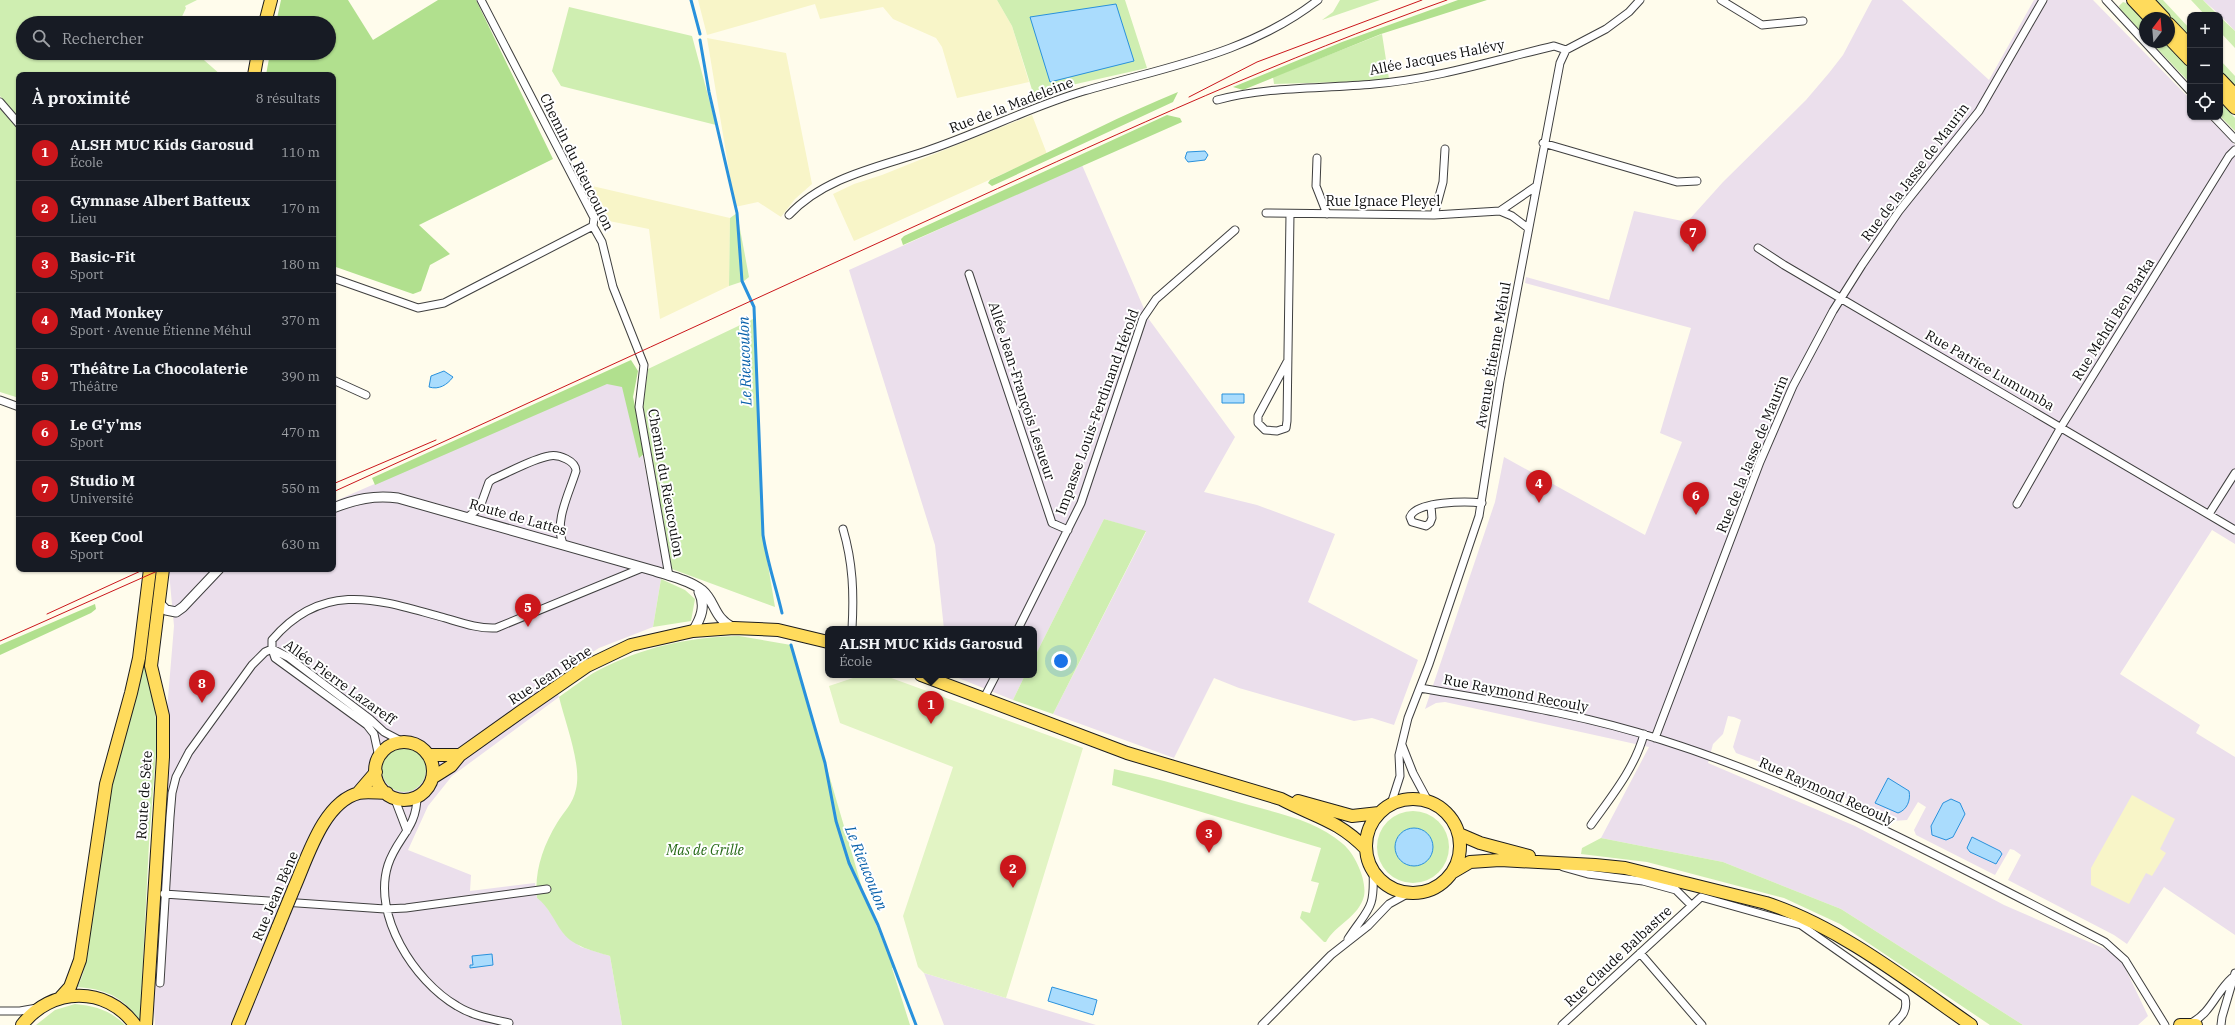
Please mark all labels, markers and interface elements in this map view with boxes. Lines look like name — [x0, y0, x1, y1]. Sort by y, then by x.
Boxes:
north arrow — [2139, 12, 2175, 48]
map controls — [2187, 12, 2223, 120]
button: + — [2187, 12, 2223, 48]
search box — [16, 16, 336, 60]
icon: search — [30, 27, 52, 49]
text: Rechercher — [62, 29, 143, 48]
street label: Allée Jacques Halévy — [1368, 35, 1507, 79]
button: − — [2187, 48, 2223, 84]
street label: Rue de la Madeleine — [946, 73, 1076, 137]
button: locate — [2187, 84, 2223, 120]
text: À proximité — [32, 87, 130, 109]
text: 8 résultats — [256, 90, 320, 107]
street label: Chemin du Rieucoulon — [536, 90, 618, 234]
street label: Rue de la Jasse de Maurin — [1857, 99, 1973, 245]
text: ALSH MUC Kids Garosud — [70, 135, 254, 154]
text: 1 — [41, 144, 49, 161]
text: 110 m — [281, 144, 320, 161]
text: École — [70, 154, 103, 171]
text: Gymnase Albert Batteux — [70, 191, 250, 210]
street label: Rue Ignace Pleyel — [1325, 192, 1441, 210]
text: 2 — [41, 200, 49, 217]
text: 170 m — [281, 200, 320, 217]
text: Lieu — [70, 210, 97, 227]
pin: 7 — [1680, 219, 1706, 252]
text: Basic-Fit — [70, 247, 135, 266]
street label: Rue Mehdi Ben Barka — [2068, 254, 2158, 384]
text: 3 — [41, 256, 49, 273]
text: 180 m — [281, 256, 320, 273]
text: Sport — [70, 266, 104, 283]
street label: Avenue Étienne Méhul — [1470, 280, 1515, 430]
street label: Allée Jean-François Lesueur — [985, 300, 1060, 483]
text: Mad Monkey — [70, 303, 163, 322]
street label: Impasse Louis-Ferdinand Hérold — [1051, 306, 1143, 517]
text: 4 — [41, 312, 49, 329]
text: 370 m — [281, 312, 320, 329]
water label: Le Rieucoulon — [733, 316, 756, 407]
text: Sport · Avenue Étienne Méhul — [70, 322, 251, 339]
street label: Rue Patrice Lumumba — [1922, 326, 2058, 415]
text: Théâtre La Chocolaterie — [70, 359, 248, 378]
text: 5 — [41, 368, 49, 385]
text: 390 m — [281, 368, 320, 385]
street label: Rue de la Jasse de Maurin — [1712, 372, 1792, 536]
text: Théâtre — [70, 378, 118, 395]
street label: Chemin du Rieucoulon — [644, 407, 688, 559]
text: Le G'y'ms — [70, 415, 142, 434]
text: 6 — [41, 424, 49, 441]
text: 470 m — [281, 424, 320, 441]
text: Sport — [70, 434, 104, 451]
pin: 4 — [1526, 470, 1552, 503]
text: Studio M — [70, 471, 135, 490]
text: 7 — [41, 480, 49, 497]
text: 550 m — [281, 480, 320, 497]
pin: 6 — [1683, 482, 1709, 515]
text: Université — [70, 490, 134, 507]
street label: Route de Lattes — [467, 494, 569, 540]
text: Keep Cool — [70, 527, 143, 546]
text: 8 — [41, 536, 49, 553]
text: 630 m — [281, 536, 320, 553]
text: Sport — [70, 546, 104, 563]
pin: 5 — [515, 594, 541, 627]
popup — [825, 626, 1037, 678]
text: ALSH MUC Kids Garosud — [839, 634, 1023, 653]
street label: Allée Pierre Lazareff — [281, 635, 400, 729]
street label: Rue Jean Bène — [505, 641, 595, 709]
your location — [1051, 651, 1071, 671]
text: École — [839, 653, 872, 670]
pin: 8 — [189, 670, 215, 703]
street label: Rue Raymond Recouly — [1442, 670, 1590, 716]
pin: 1 — [918, 691, 944, 724]
street label: Route de Sète — [132, 750, 156, 840]
street label: Rue Raymond Recouly — [1756, 753, 1898, 829]
pin: 3 — [1196, 820, 1222, 853]
water label: Le Rieucoulon — [841, 822, 892, 913]
park label: Mas de Grille — [665, 841, 745, 859]
street label: Rue Jean Bène — [248, 848, 302, 944]
pin: 2 — [1000, 855, 1026, 888]
street label: Rue Claude Balbastre — [1561, 902, 1675, 1010]

